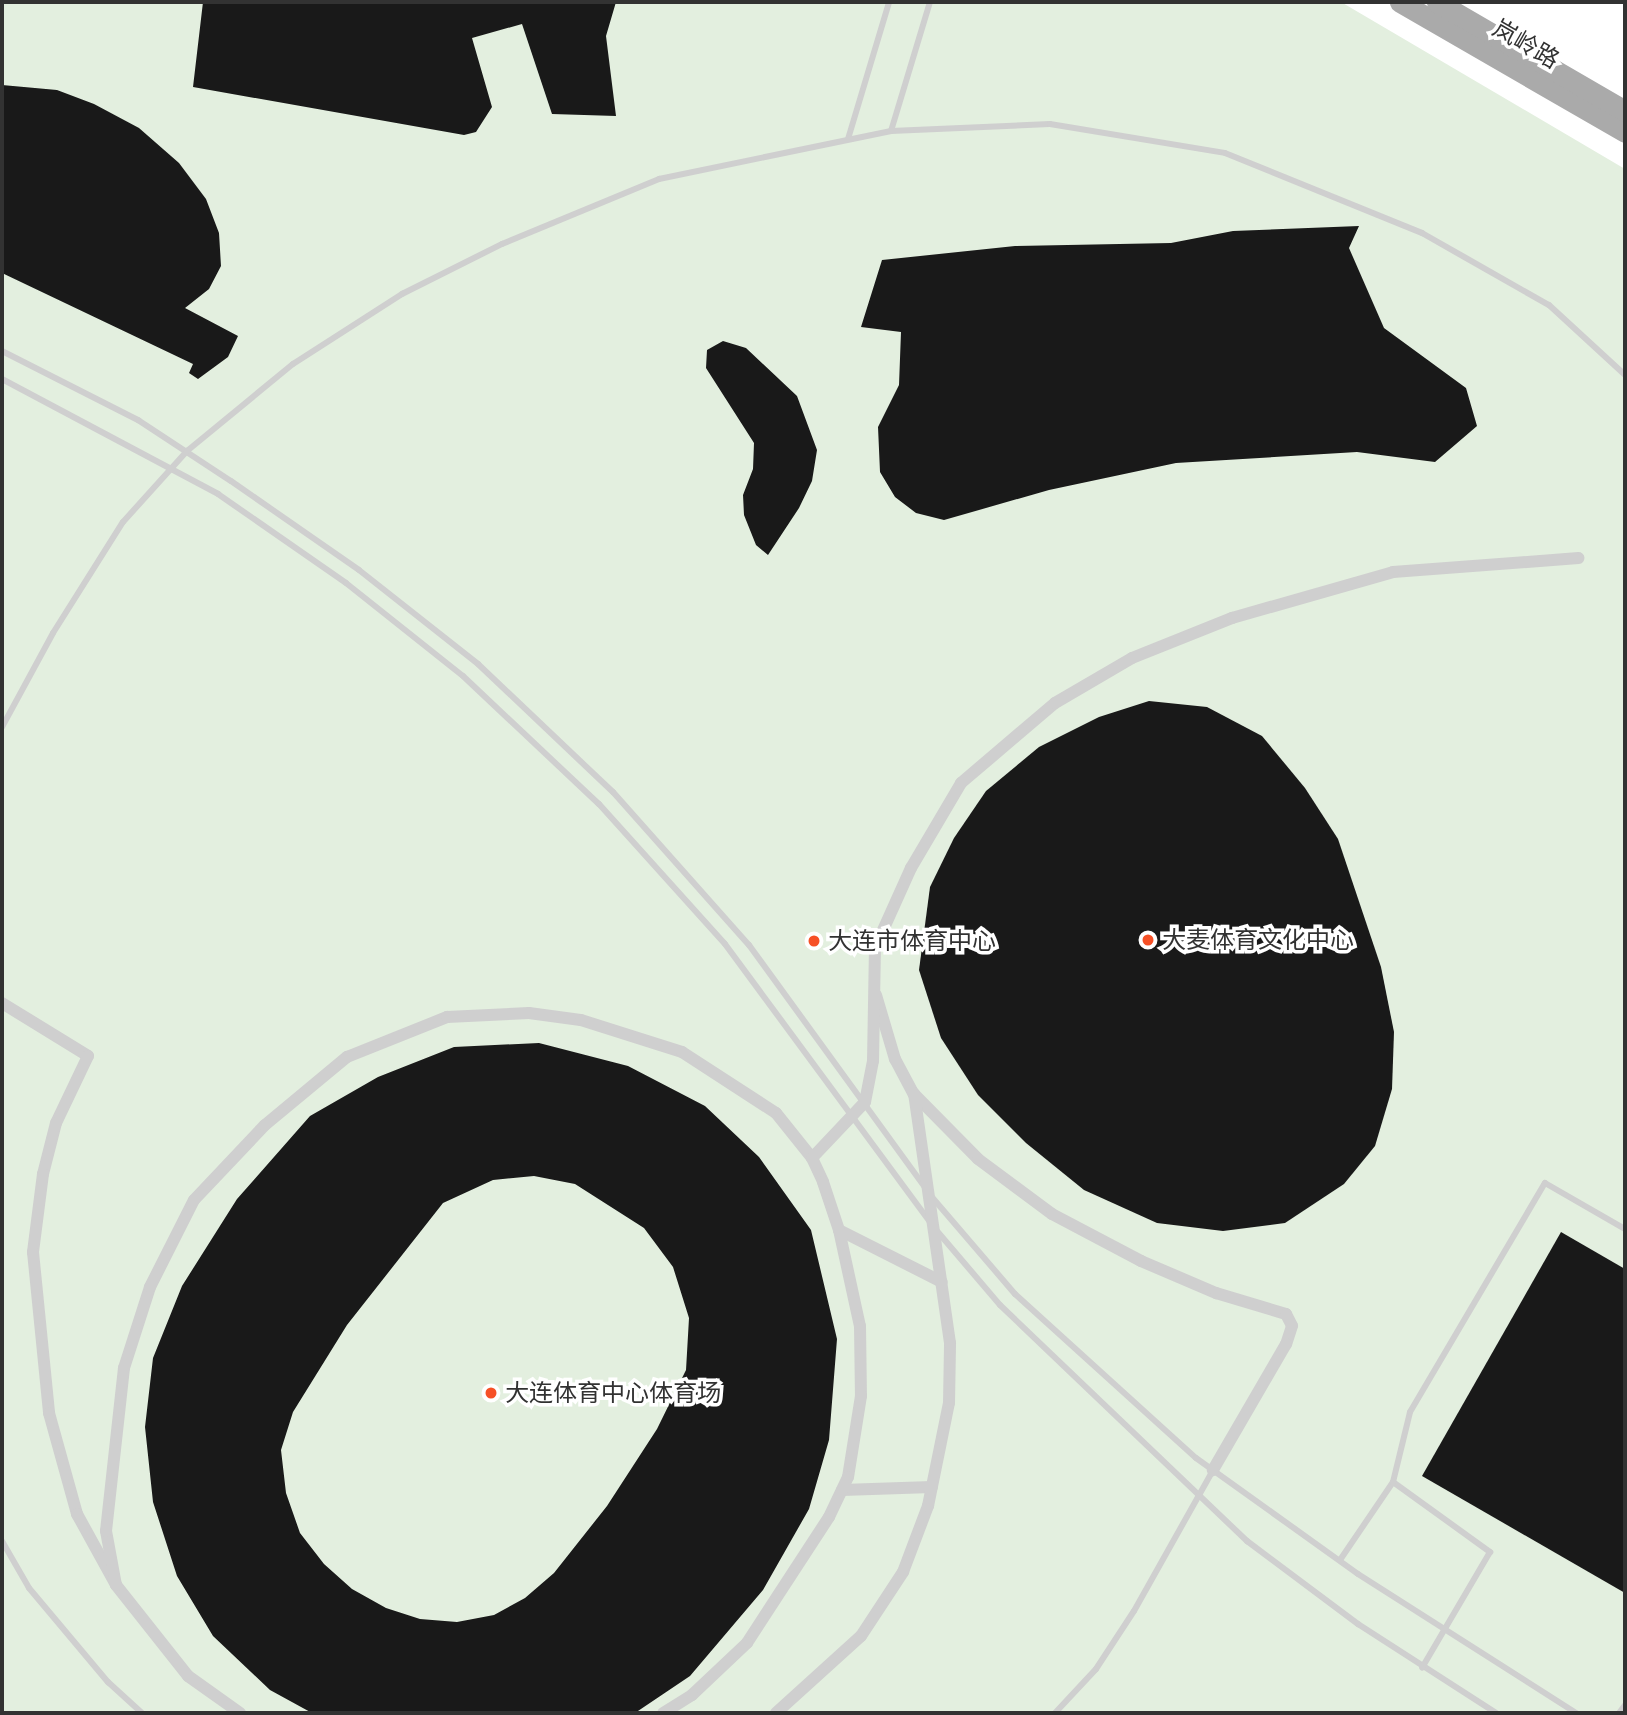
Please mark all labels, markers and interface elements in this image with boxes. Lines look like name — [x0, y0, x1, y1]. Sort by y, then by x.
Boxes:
street label: 岚岭路 — [1488, 14, 1564, 74]
place label: 大麦体育文化中心 — [1162, 926, 1354, 954]
place label: 大连市体育中心 — [828, 927, 996, 955]
marker: 大麦体育文化中心 — [1140, 932, 1156, 948]
marker: 大连市体育中心 — [806, 933, 822, 949]
place label: 大连体育中心体育场 — [505, 1379, 721, 1407]
marker: 大连体育中心体育场 — [483, 1385, 499, 1401]

